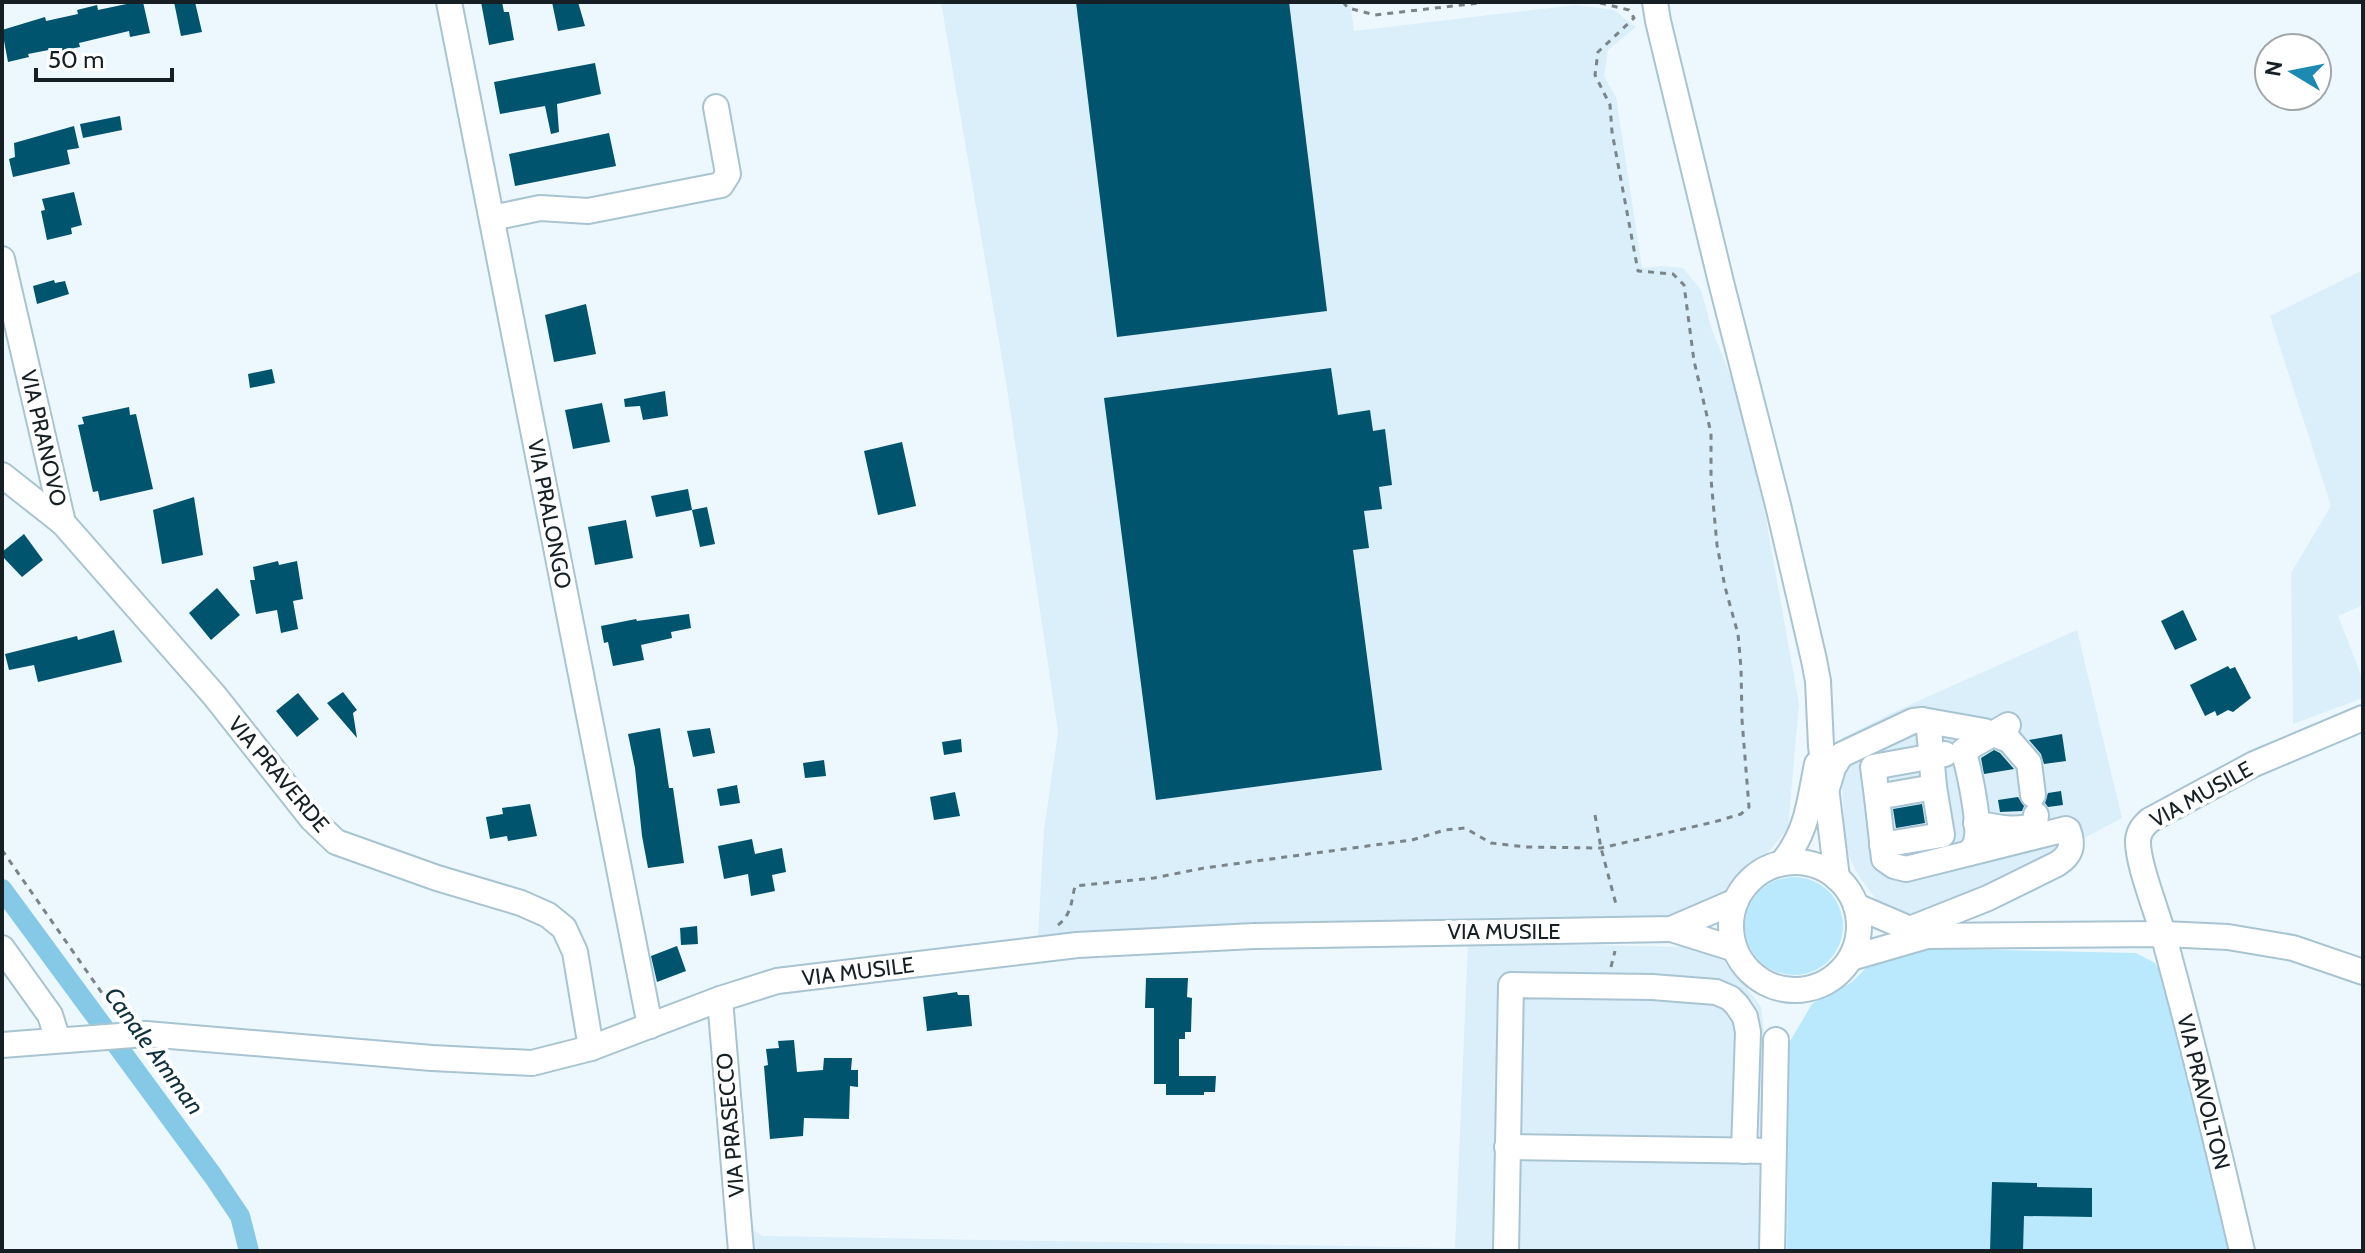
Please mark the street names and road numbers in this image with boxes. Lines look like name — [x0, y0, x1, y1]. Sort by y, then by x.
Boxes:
street label: VIA PRANOVO — [15, 367, 72, 509]
street label: VIA PRALONGO — [522, 437, 577, 591]
street label: VIA PRAVERDE — [222, 711, 335, 838]
street label: VIA MUSILE — [2145, 755, 2257, 834]
street label: VIA MUSILE — [1448, 918, 1560, 945]
street label: VIA MUSILE — [800, 951, 916, 992]
street label: VIA PRAVOLTON — [2171, 1012, 2236, 1173]
street label: VIA PRASECCO — [711, 1051, 750, 1198]

